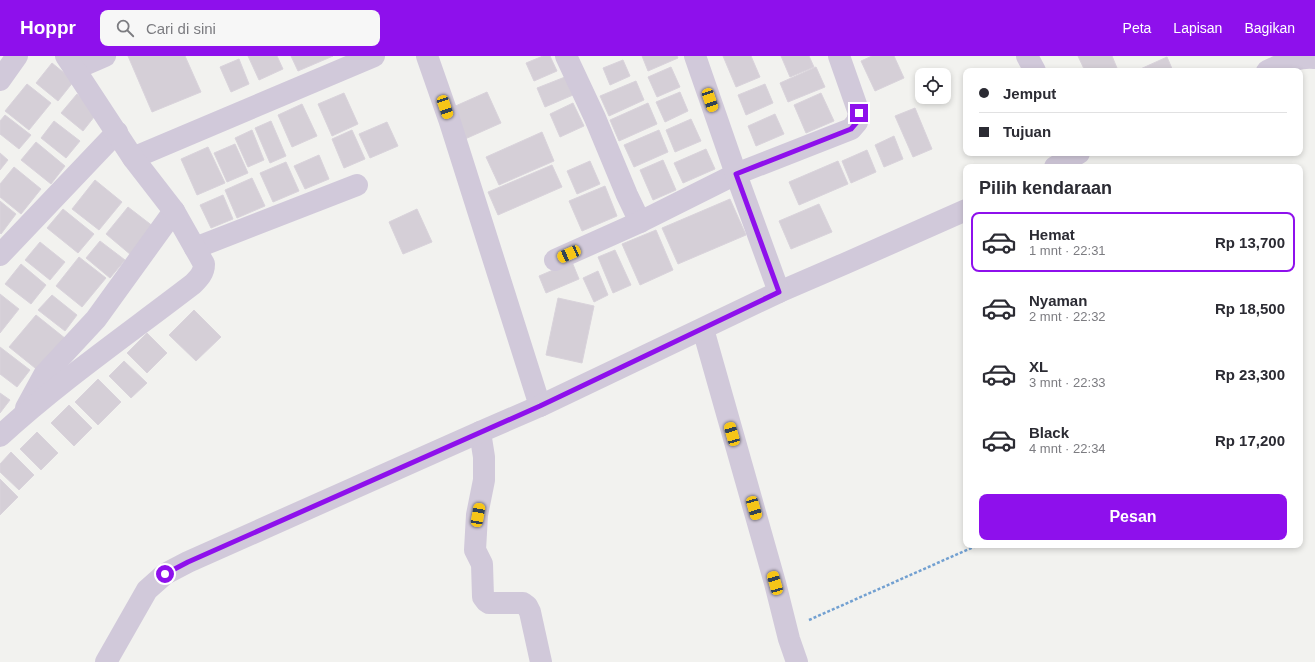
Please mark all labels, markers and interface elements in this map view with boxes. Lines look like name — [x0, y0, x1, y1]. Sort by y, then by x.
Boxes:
search box — [100, 10, 380, 46]
text: Hoppr — [20, 17, 76, 38]
icon: search — [114, 17, 136, 39]
text: Cari di sini — [146, 20, 216, 37]
text: Peta — [1123, 20, 1151, 36]
text: Lapisan — [1173, 20, 1222, 36]
text: Bagikan — [1244, 20, 1295, 36]
map controls — [915, 68, 951, 104]
button: locate — [915, 68, 951, 104]
text: Jemput — [1003, 85, 1056, 102]
car — [700, 87, 720, 113]
car — [435, 94, 455, 120]
route end — [850, 104, 868, 122]
text: Tujuan — [1003, 123, 1051, 140]
text: Pilih kendaraan — [979, 178, 1112, 198]
icon: car — [981, 224, 1017, 260]
text: Hemat — [1029, 226, 1075, 243]
text: Rp 13,700 — [1215, 234, 1285, 251]
text: 1 mnt · 22:31 — [1029, 243, 1106, 258]
car — [556, 244, 582, 264]
icon: car — [981, 290, 1017, 326]
text: Nyaman — [1029, 292, 1087, 309]
text: Rp 18,500 — [1215, 300, 1285, 317]
text: 2 mnt · 22:32 — [1029, 309, 1106, 324]
icon: car — [981, 356, 1017, 392]
text: XL — [1029, 358, 1048, 375]
text: Rp 23,300 — [1215, 366, 1285, 383]
text: 3 mnt · 22:33 — [1029, 375, 1106, 390]
car — [723, 421, 741, 447]
icon: car — [981, 422, 1017, 458]
text: Black — [1029, 424, 1069, 441]
text: Rp 17,200 — [1215, 432, 1285, 449]
text: 4 mnt · 22:34 — [1029, 441, 1106, 456]
button: Pesan — [979, 494, 1287, 540]
car — [745, 495, 763, 521]
car — [470, 502, 486, 528]
route start — [156, 565, 174, 583]
car — [766, 570, 784, 596]

